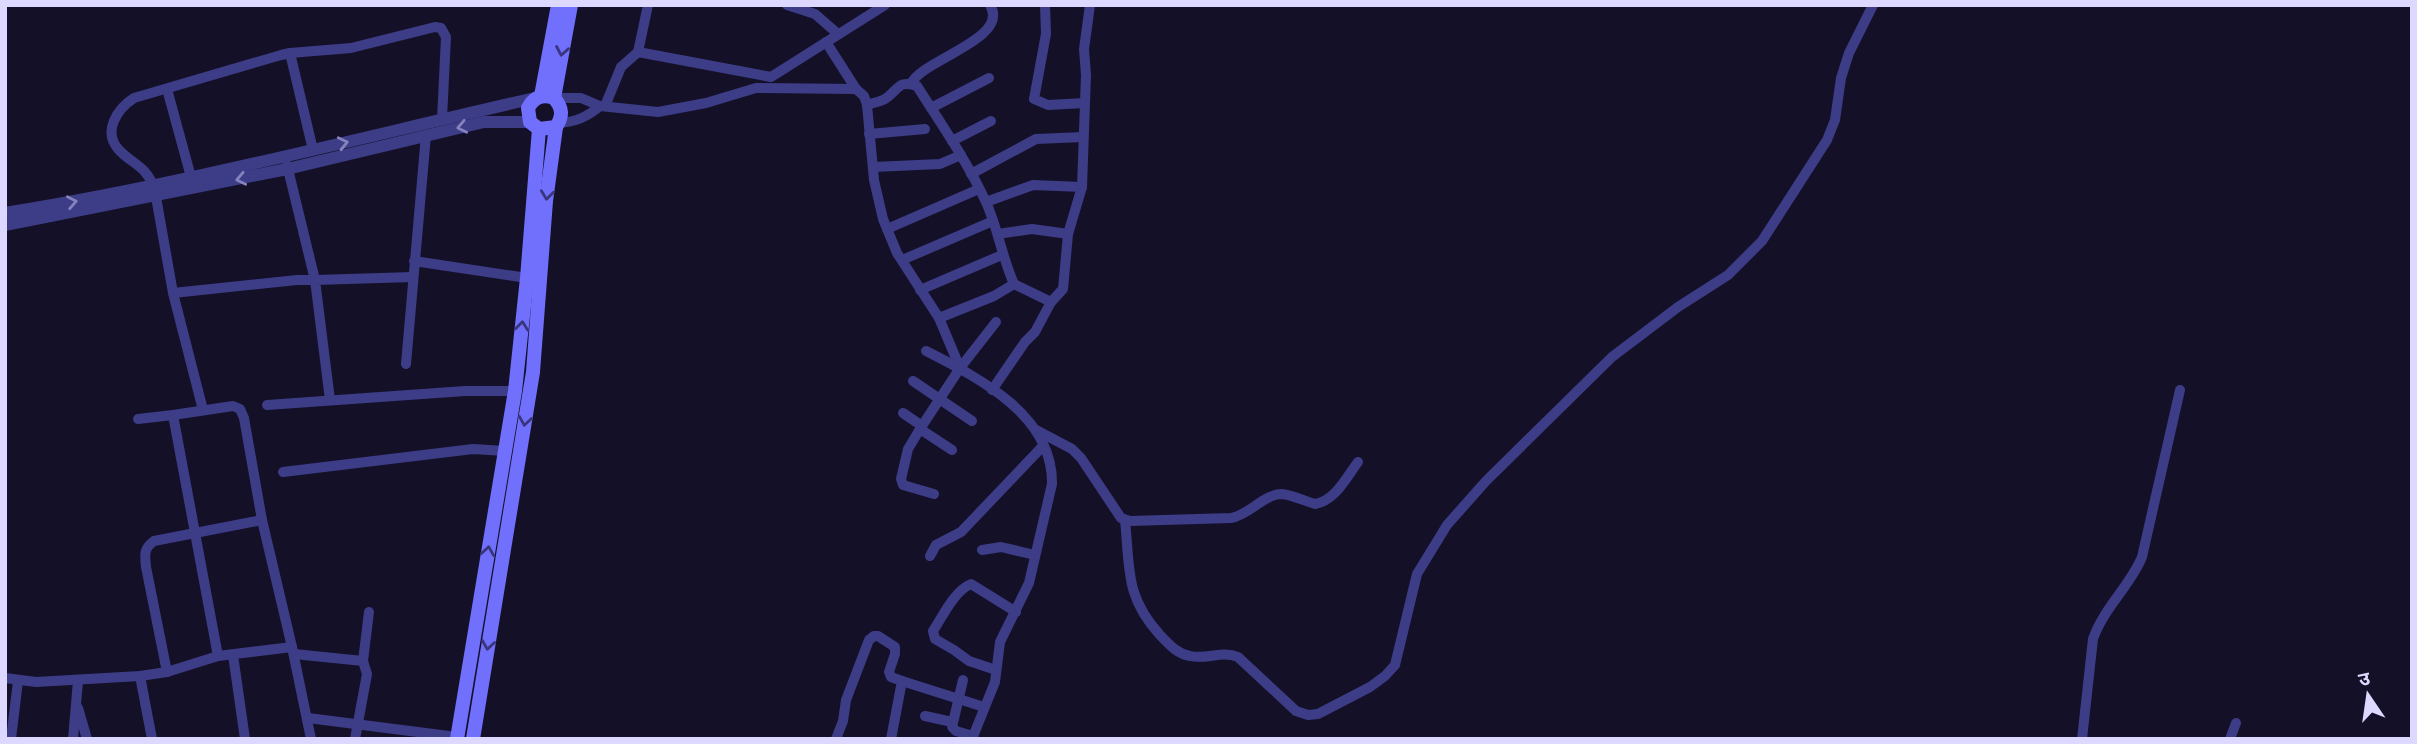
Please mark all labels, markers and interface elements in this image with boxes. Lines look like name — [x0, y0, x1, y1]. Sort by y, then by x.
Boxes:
one-way arrow — [556, 45, 571, 57]
one-way arrow — [456, 118, 468, 133]
one-way arrow — [337, 137, 349, 151]
one-way arrow — [235, 170, 247, 185]
one-way arrow — [540, 189, 555, 200]
one-way arrow — [66, 195, 78, 210]
one-way arrow — [514, 320, 529, 331]
one-way arrow — [518, 415, 533, 427]
one-way arrow — [480, 545, 495, 556]
one-way arrow — [481, 639, 496, 651]
north arrow — [2333, 660, 2403, 730]
text: उ — [2356, 666, 2373, 690]

